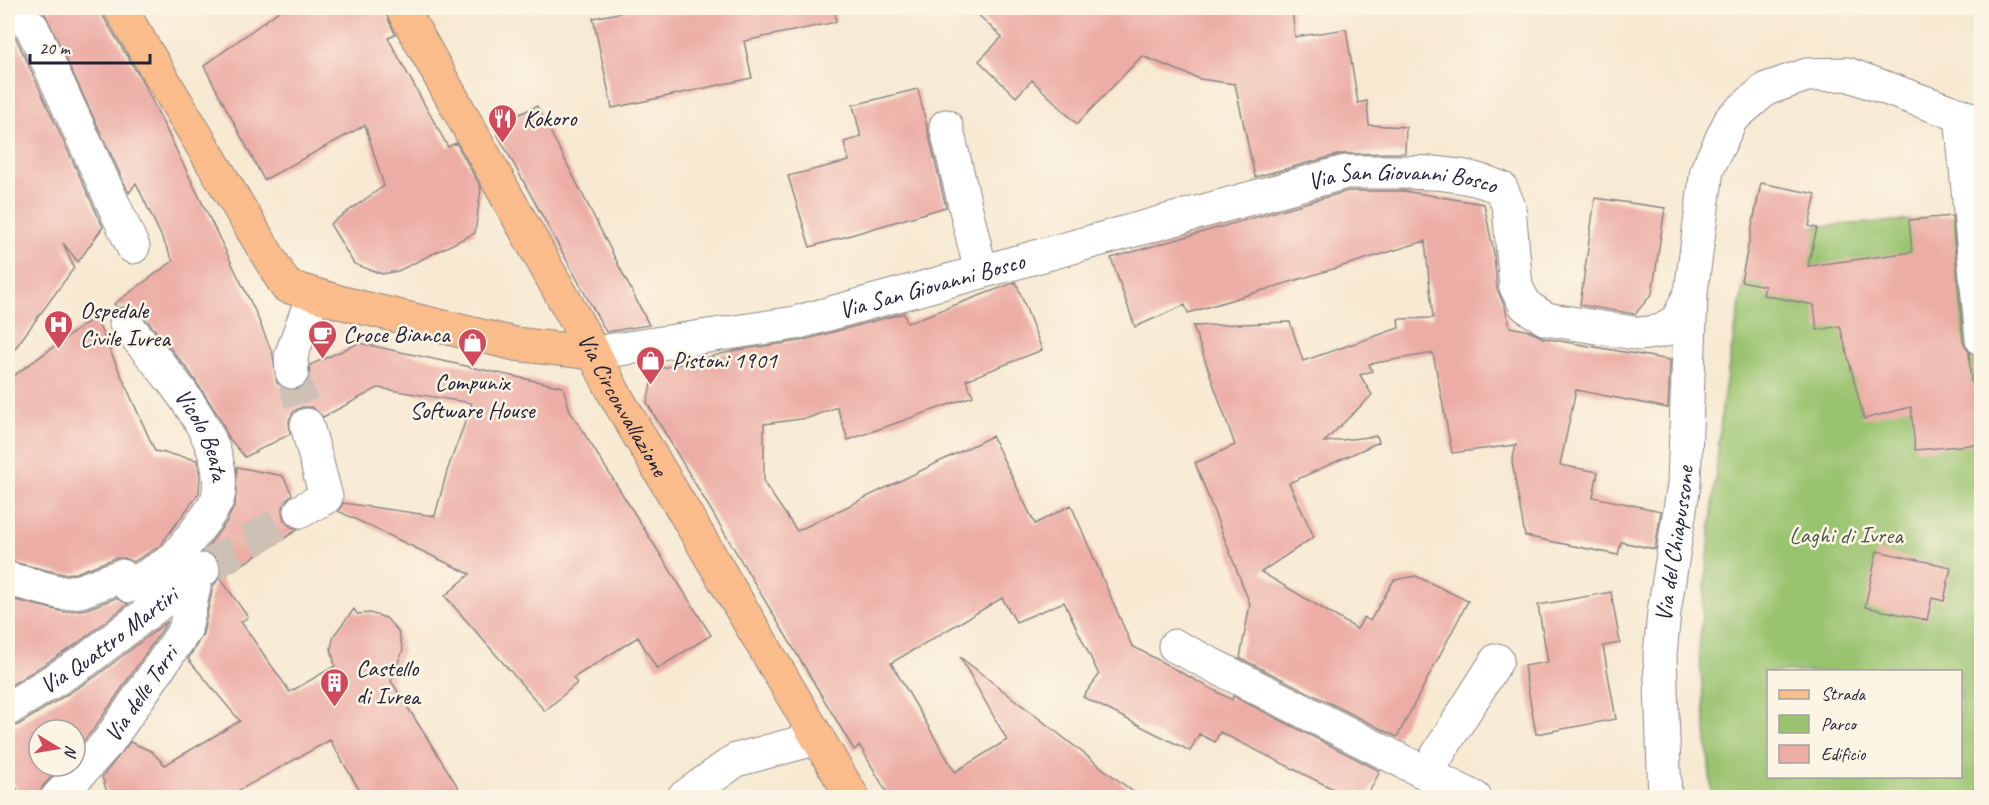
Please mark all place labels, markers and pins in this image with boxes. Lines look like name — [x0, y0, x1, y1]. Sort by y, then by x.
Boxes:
restaurant icon: Kokoro — [486, 102, 518, 144]
place label: Kokoro — [523, 103, 578, 133]
place label: Ospedale Civile Ivrea — [80, 295, 171, 353]
hospital icon: Ospedale Civile Ivrea — [43, 308, 75, 350]
cafe icon: Croce Bianca — [306, 318, 338, 360]
place label: Croce Bianca — [343, 319, 451, 349]
shop icon: Compunix Software House — [456, 326, 488, 368]
shop icon: Pistoni 1901 — [635, 344, 667, 386]
place label: Pistoni 1901 — [672, 345, 778, 375]
place label: Compunix Software House — [410, 367, 537, 425]
place label: Castello di Ivrea — [356, 653, 422, 711]
building icon: Castello di Ivrea — [319, 666, 351, 708]

